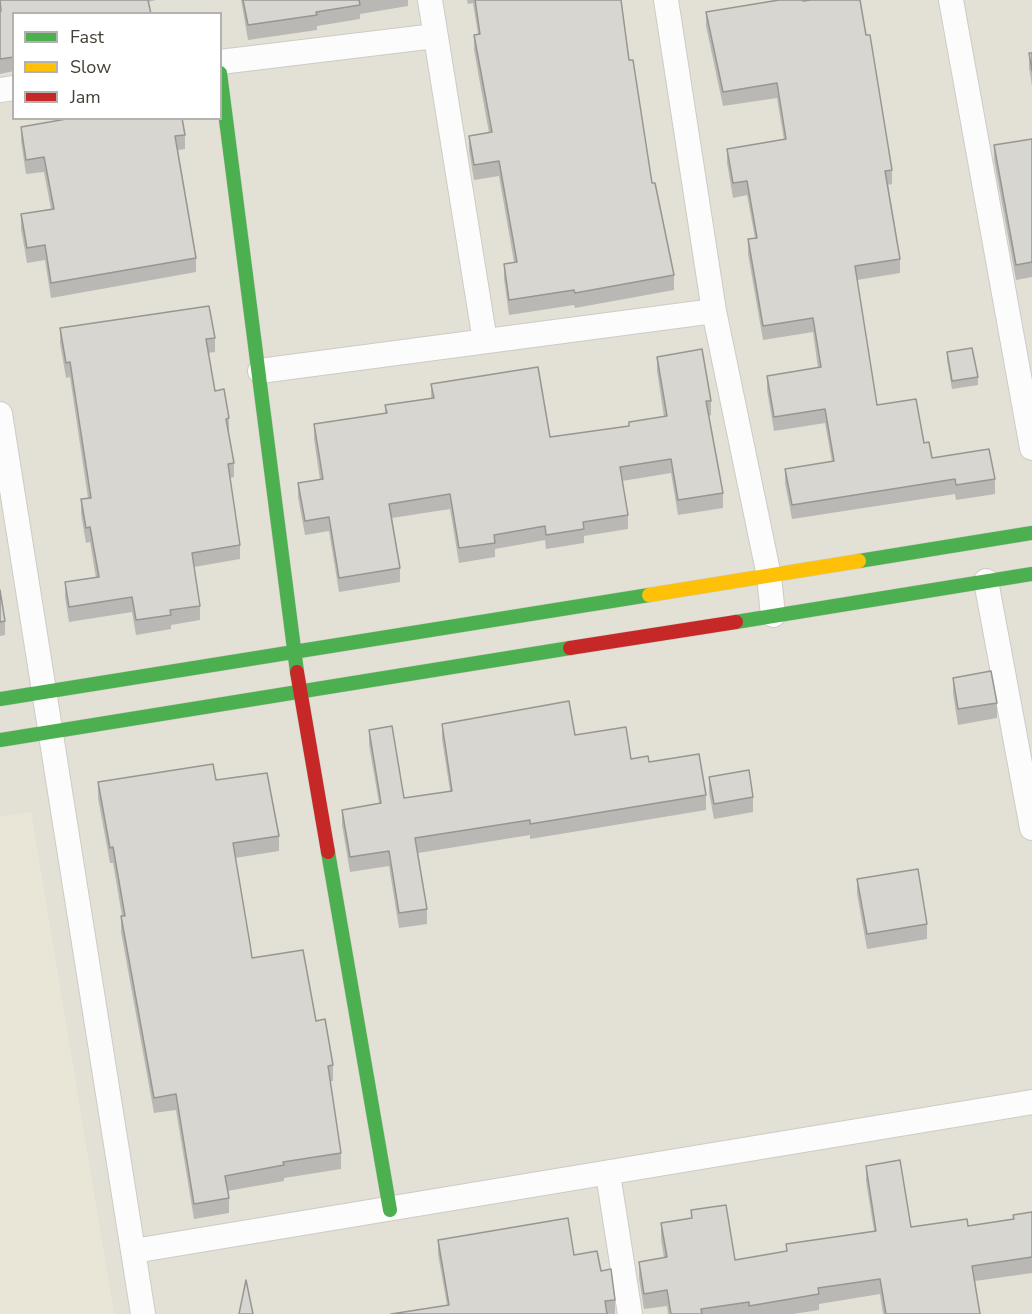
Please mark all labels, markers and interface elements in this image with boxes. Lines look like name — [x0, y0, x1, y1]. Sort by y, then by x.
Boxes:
legend — [12, 12, 222, 120]
text: Fast — [70, 25, 104, 49]
text: Slow — [70, 55, 111, 79]
text: Jam — [70, 85, 101, 109]

